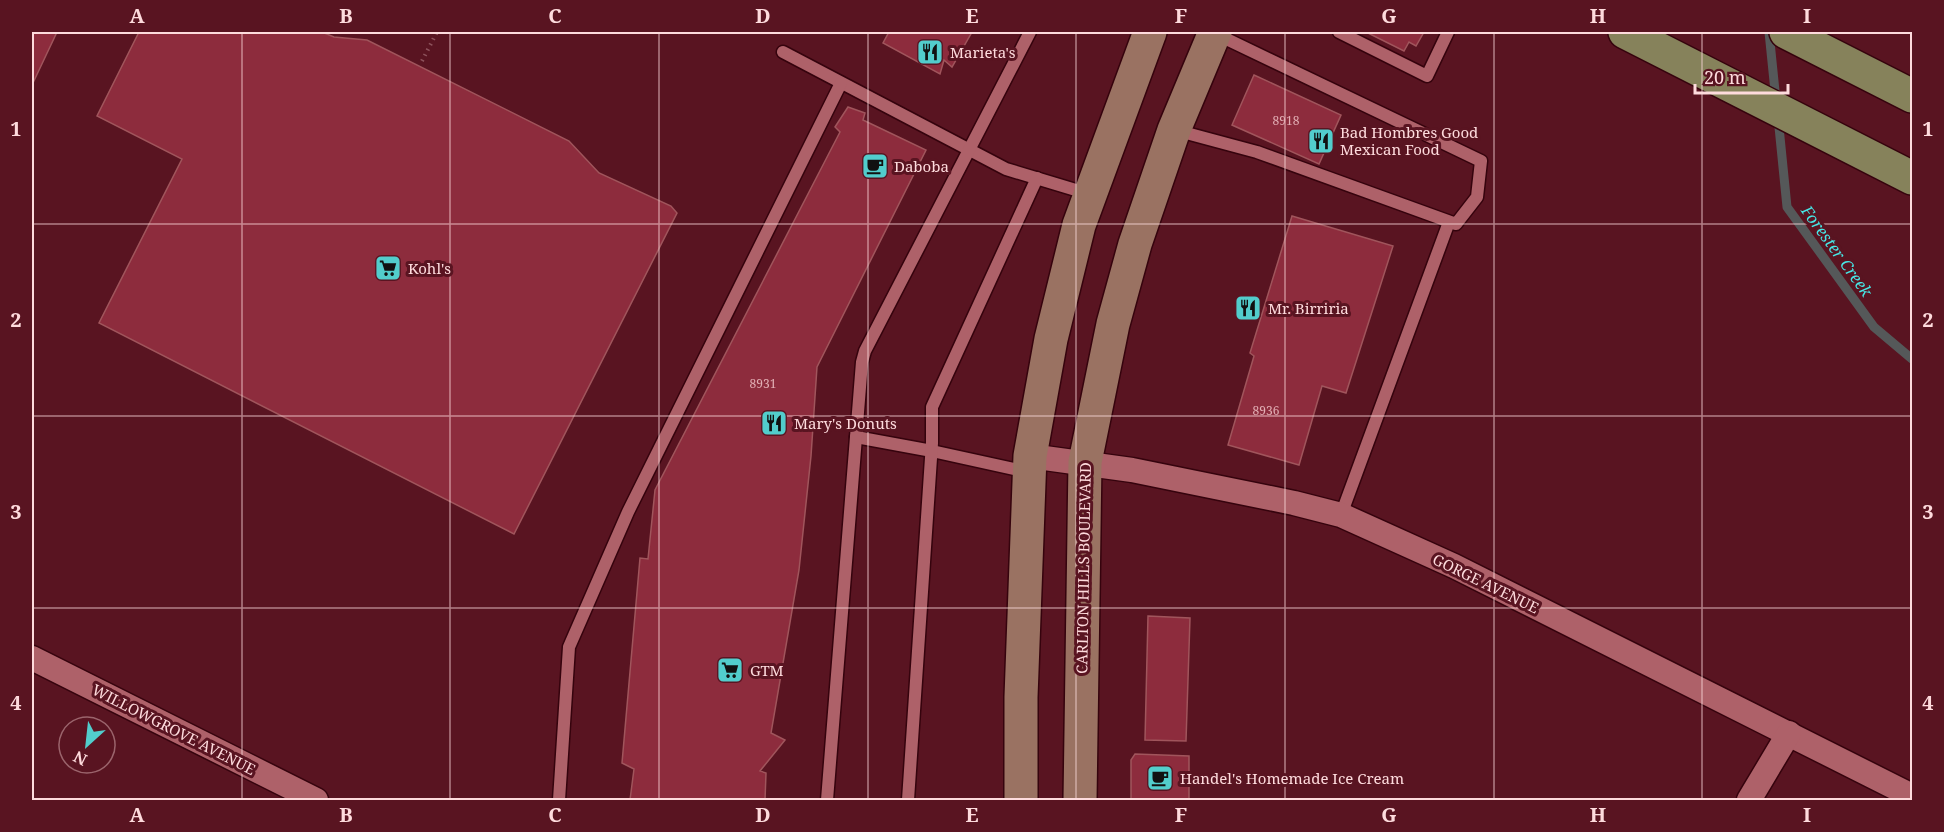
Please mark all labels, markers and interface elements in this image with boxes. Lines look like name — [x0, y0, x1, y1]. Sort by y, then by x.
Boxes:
text: A — [129, 2, 145, 29]
text: B — [339, 2, 353, 29]
text: C — [548, 2, 562, 29]
text: D — [755, 2, 771, 29]
text: E — [965, 2, 979, 29]
text: F — [1175, 2, 1187, 29]
text: G — [1381, 2, 1397, 29]
text: H — [1590, 2, 1606, 29]
text: I — [1803, 2, 1811, 29]
restaurant icon: Marieta's — [915, 37, 945, 67]
place label: Marieta's — [950, 42, 1016, 62]
scale bar — [1695, 57, 1788, 95]
text: 20 m — [1704, 65, 1746, 89]
house number: 8918 — [1273, 112, 1300, 129]
text: 1 — [10, 115, 22, 142]
text: 1 — [1922, 115, 1934, 142]
place label: Bad Hombres Good Mexican Food — [1340, 122, 1478, 159]
restaurant icon: Bad Hombres Good Mexican Food — [1306, 126, 1336, 156]
cafe icon: Daboba — [860, 151, 890, 181]
place label: Daboba — [894, 156, 949, 176]
water label: Forester Creek — [1796, 200, 1878, 302]
supermarket icon: Kohl's — [373, 253, 403, 283]
place label: Kohl's — [408, 258, 451, 278]
restaurant icon: Mr. Birriria — [1233, 293, 1263, 323]
place label: Mr. Birriria — [1268, 298, 1349, 318]
text: 2 — [10, 306, 22, 333]
text: 2 — [1922, 306, 1934, 333]
house number: 8931 — [750, 375, 776, 392]
house number: 8936 — [1253, 402, 1280, 419]
restaurant icon: Mary's Donuts — [759, 408, 789, 438]
place label: Mary's Donuts — [794, 413, 897, 433]
street label: CARLTON HILLS BOULEVARD — [1071, 462, 1095, 674]
text: 3 — [10, 498, 22, 525]
text: 3 — [1922, 498, 1934, 525]
street label: GORGE AVENUE — [1430, 549, 1542, 617]
supermarket icon: GTM — [715, 655, 745, 685]
place label: GTM — [750, 660, 784, 680]
street label: WILLOWGROVE AVENUE — [89, 679, 259, 779]
text: 4 — [10, 689, 22, 716]
text: 4 — [1922, 689, 1934, 716]
north arrow — [57, 715, 117, 775]
text: N — [69, 746, 91, 771]
cafe icon: Handel's Homemade Ice Cream — [1145, 763, 1175, 793]
place label: Handel's Homemade Ice Cream — [1180, 768, 1404, 788]
text: A — [129, 801, 145, 828]
text: B — [339, 801, 353, 828]
text: C — [548, 801, 562, 828]
text: D — [755, 801, 771, 828]
text: E — [965, 801, 979, 828]
text: F — [1175, 801, 1187, 828]
text: G — [1381, 801, 1397, 828]
text: H — [1590, 801, 1606, 828]
text: I — [1803, 801, 1811, 828]

